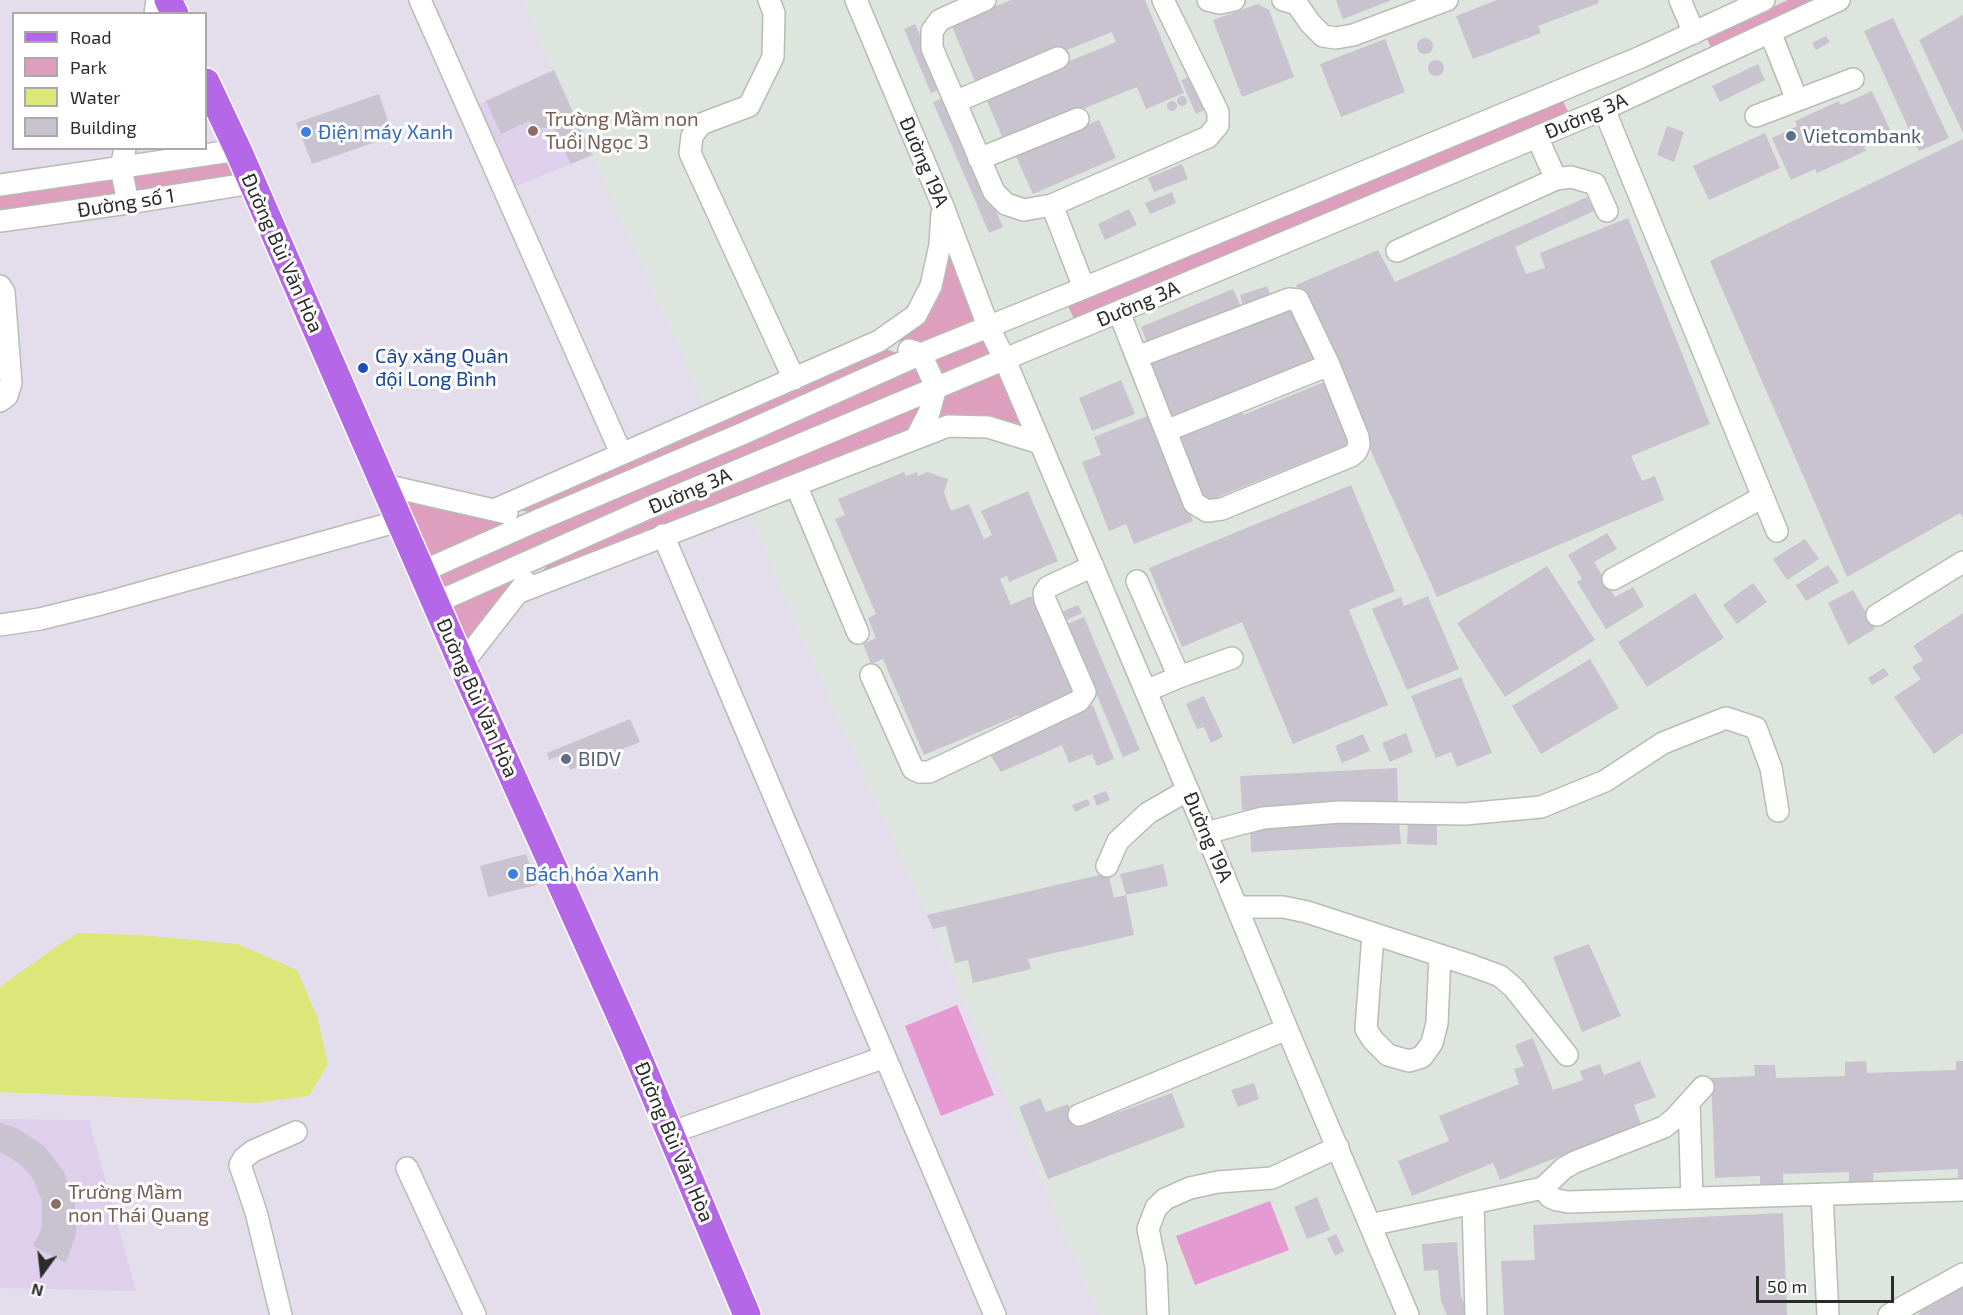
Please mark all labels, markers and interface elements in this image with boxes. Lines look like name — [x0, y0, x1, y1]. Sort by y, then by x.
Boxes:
legend — [12, 12, 207, 150]
text: Road — [70, 26, 111, 48]
text: Park — [70, 56, 107, 78]
text: Water — [70, 86, 120, 108]
street label: Đường 3A — [1541, 88, 1631, 144]
place label: Trường Mầm non Tuổi Ngọc 3 — [545, 107, 699, 154]
street label: Đường 19A — [894, 113, 954, 211]
text: Building — [70, 116, 137, 138]
place label: Điện máy Xanh — [318, 120, 453, 144]
marker: Trường Mầm non Tuổi Ngọc 3 — [526, 124, 540, 138]
place label: Vietcombank — [1803, 124, 1921, 148]
marker: Điện máy Xanh — [299, 125, 313, 139]
marker: Vietcombank — [1784, 129, 1798, 143]
street label: Đường Bùi Văn Hòa — [236, 170, 328, 336]
street label: Đường số 1 — [76, 183, 176, 223]
street label: Đường 3A — [1093, 276, 1183, 332]
place label: Cây xăng Quân đội Long Bình — [375, 344, 509, 391]
marker: Cây xăng Quân đội Long Bình — [356, 361, 370, 375]
street label: Đường 3A — [645, 463, 735, 519]
street label: Đường Bùi Văn Hòa — [431, 615, 523, 781]
place label: BIDV — [578, 747, 621, 771]
marker: BIDV — [559, 752, 573, 766]
street label: Đường 19A — [1178, 788, 1238, 886]
place label: Bách hóa Xanh — [525, 862, 659, 886]
marker: Bách hóa Xanh — [506, 867, 520, 881]
street label: Đường Bùi Văn Hòa — [629, 1058, 719, 1226]
place label: Trường Mầm non Thái Quang — [68, 1180, 209, 1227]
marker: Trường Mầm non Thái Quang — [49, 1197, 63, 1211]
north arrow — [12, 1243, 72, 1303]
scale bar — [1759, 1264, 1897, 1302]
text: 50 m — [1767, 1275, 1807, 1297]
text: N — [29, 1280, 45, 1302]

